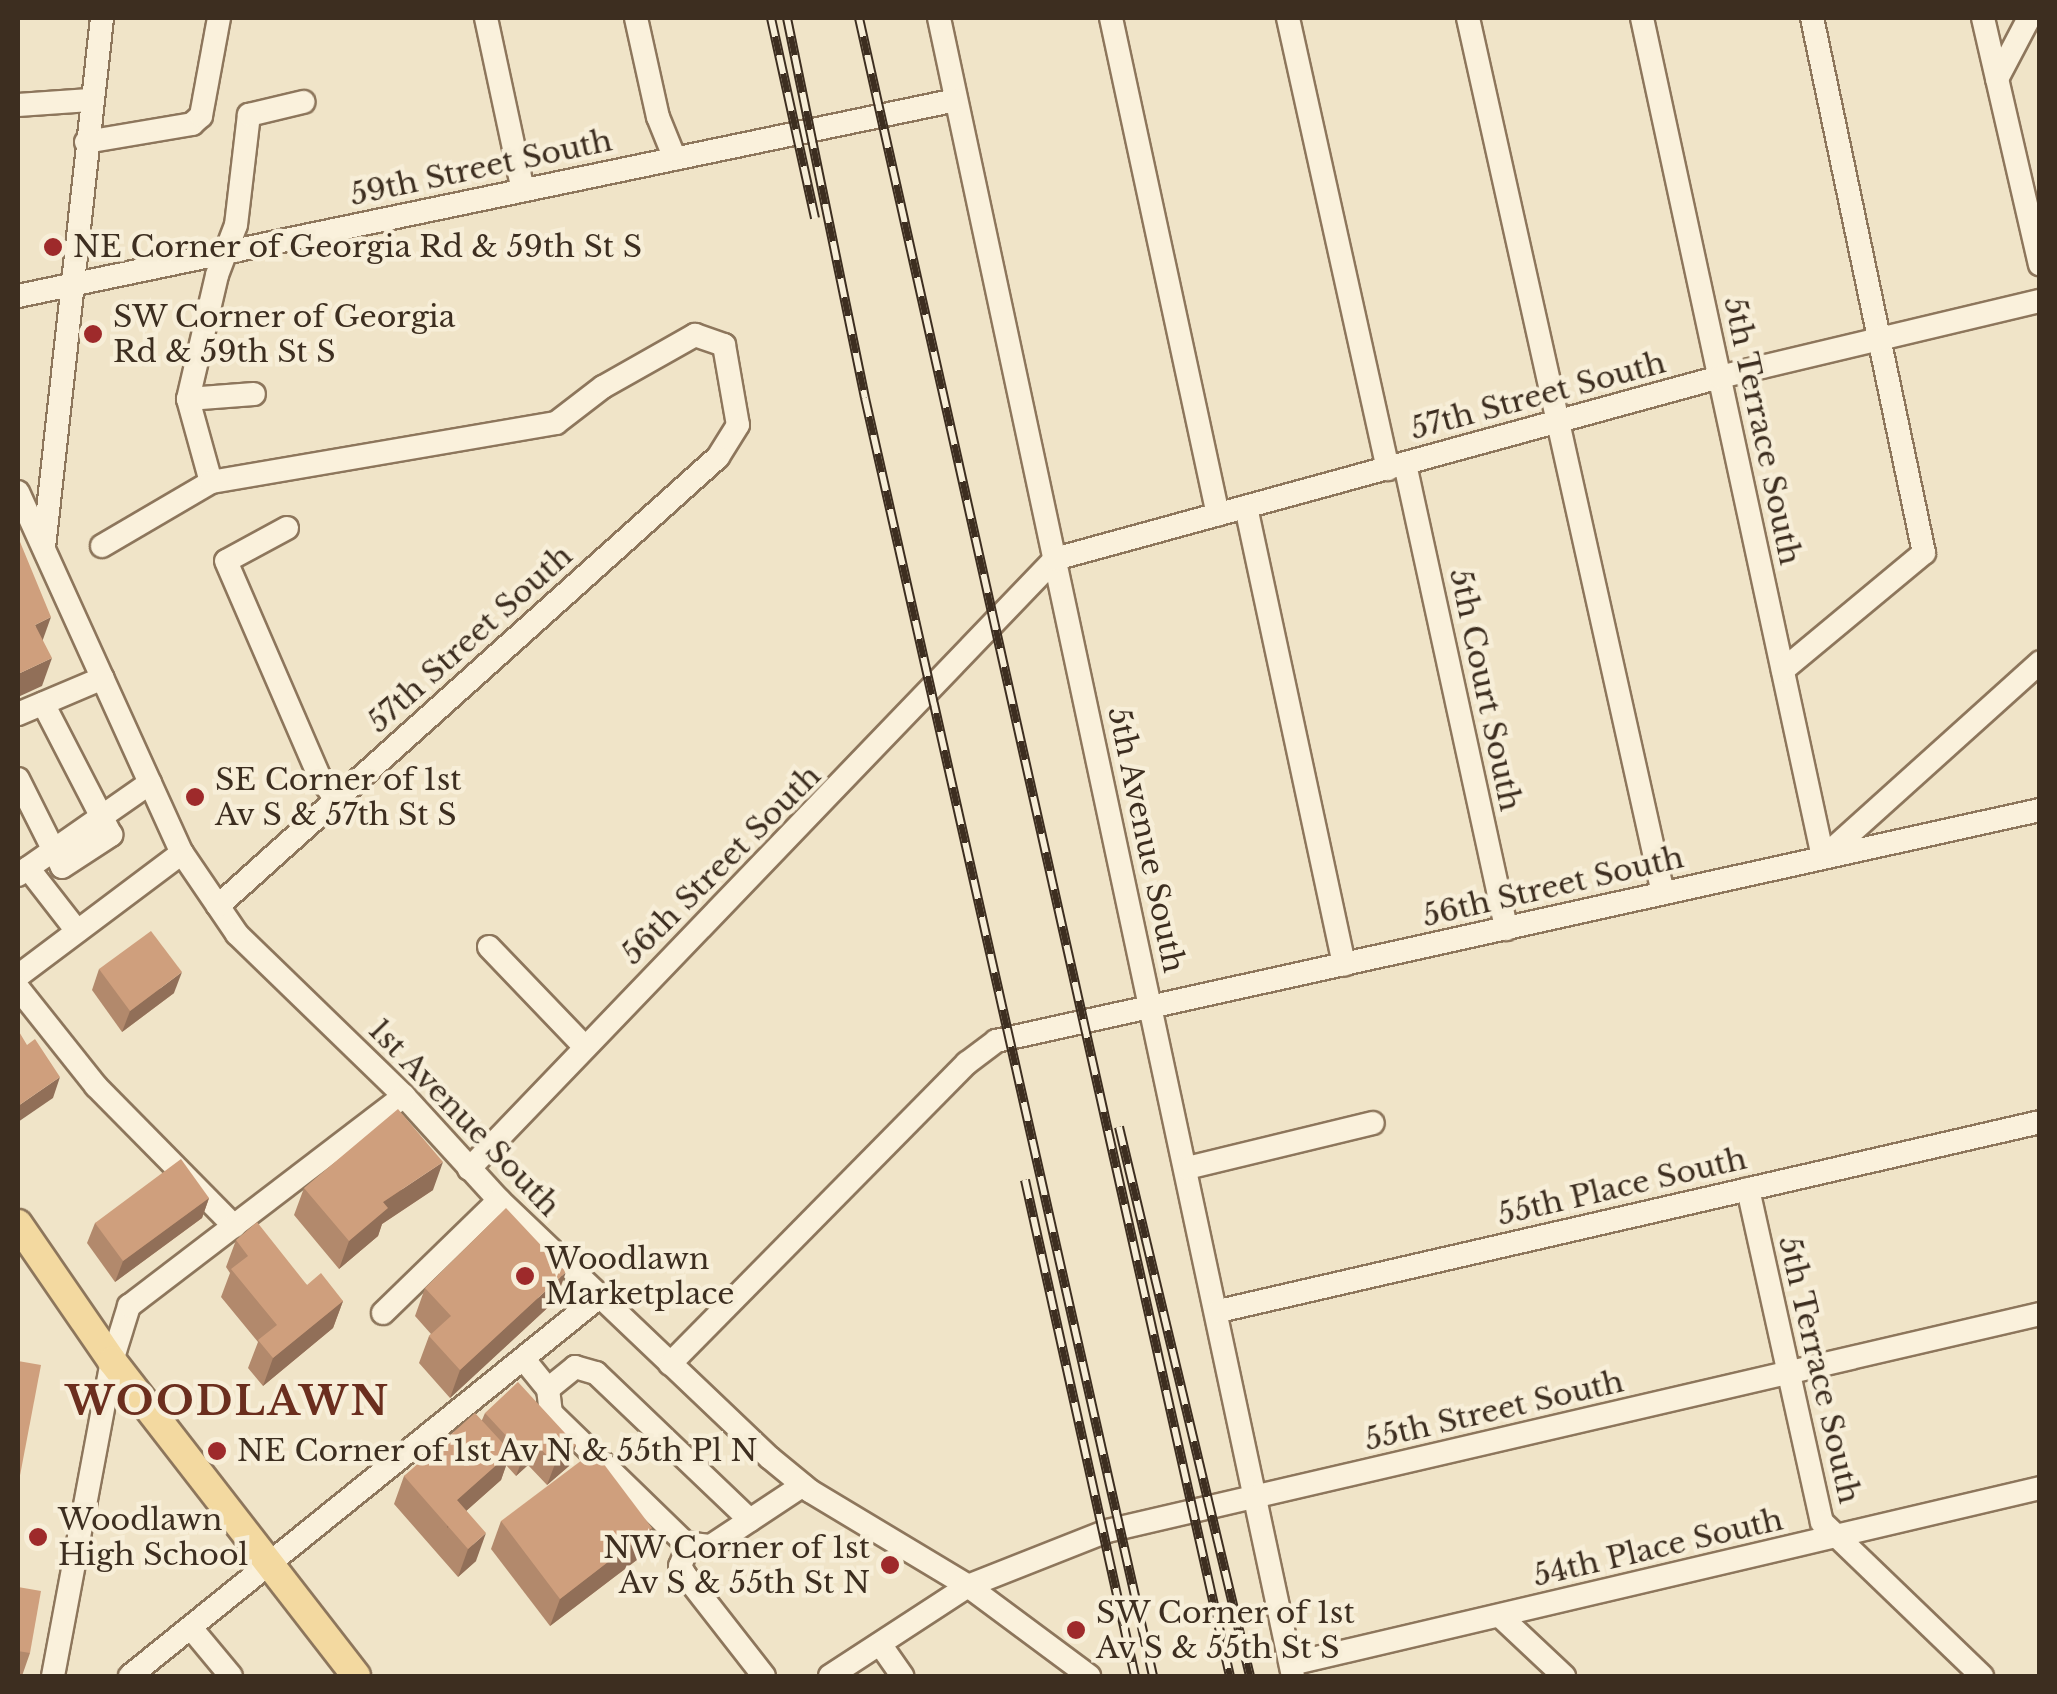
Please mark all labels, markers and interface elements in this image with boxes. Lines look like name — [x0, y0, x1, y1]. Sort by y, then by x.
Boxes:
street label: 59th Street South — [347, 123, 615, 213]
place label: NE Corner of Georgia Rd & 59th St S — [73, 229, 643, 265]
marker: NE Corner of Georgia Rd & 59th St S — [42, 236, 64, 258]
street label: 5th Terrace South — [1716, 293, 1808, 569]
place label: SW Corner of Georgia Rd & 59th St S — [113, 299, 457, 370]
marker: SW Corner of Georgia Rd & 59th St S — [82, 323, 104, 345]
street label: 57th Street South — [1407, 345, 1669, 447]
street label: 57th Street South — [360, 538, 580, 740]
street label: 5th Court South — [1442, 566, 1528, 814]
street label: 5th Avenue South — [1100, 703, 1192, 977]
street label: 56th Street South — [614, 758, 828, 972]
place label: SE Corner of 1st Av S & 57th St S — [215, 762, 462, 832]
marker: SE Corner of 1st Av S & 57th St S — [184, 786, 206, 808]
street label: 56th Street South — [1419, 839, 1687, 935]
street label: 1st Avenue South — [360, 1012, 568, 1224]
street label: 55th Place South — [1494, 1141, 1750, 1233]
street label: 5th Terrace South — [1771, 1233, 1867, 1507]
place label: Woodlawn Marketplace — [545, 1241, 735, 1312]
marker: Woodlawn Marketplace — [514, 1265, 536, 1287]
street label: 55th Street South — [1361, 1364, 1627, 1458]
district label: WOODLAWN — [65, 1377, 391, 1425]
place label: NE Corner of 1st Av N & 55th Pl N — [237, 1433, 760, 1469]
marker: NE Corner of 1st Av N & 55th Pl N — [206, 1440, 228, 1462]
place label: Woodlawn High School — [58, 1502, 248, 1572]
street label: 54th Place South — [1530, 1502, 1786, 1594]
marker: Woodlawn High School — [27, 1526, 49, 1548]
place label: NW Corner of 1st Av S & 55th St N — [601, 1530, 870, 1600]
marker: NW Corner of 1st Av S & 55th St N — [879, 1554, 901, 1576]
place label: SW Corner of 1st Av S & 55th St S — [1096, 1595, 1357, 1666]
marker: SW Corner of 1st Av S & 55th St S — [1065, 1619, 1087, 1641]

